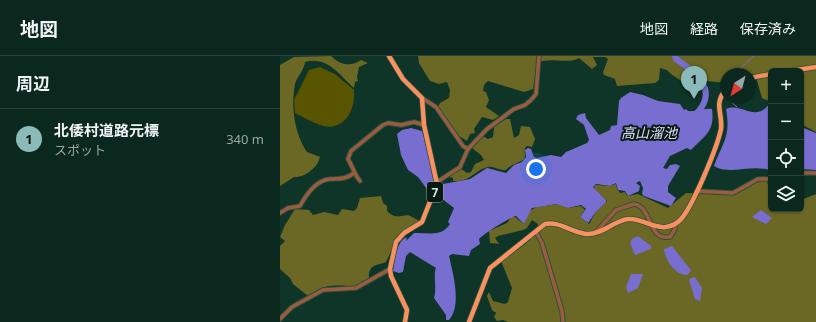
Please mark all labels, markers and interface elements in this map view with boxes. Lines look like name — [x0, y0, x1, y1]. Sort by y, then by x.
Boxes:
text: 地図 — [20, 16, 58, 42]
text: 地図 — [640, 19, 668, 38]
text: 経路 — [690, 19, 718, 38]
text: 保存済み — [740, 19, 796, 38]
pin: 1 — [681, 66, 707, 99]
north arrow — [720, 68, 756, 104]
map controls — [768, 68, 804, 212]
button: + — [768, 68, 804, 104]
text: 周辺 — [16, 72, 50, 95]
button: − — [768, 104, 804, 140]
text: 北倭村道路元標 — [54, 120, 159, 140]
water label: 高山溜池 — [621, 123, 679, 142]
text: 1 — [25, 130, 33, 148]
text: 340 m — [226, 130, 264, 148]
button: locate — [768, 140, 804, 176]
text: スポット — [54, 141, 106, 159]
your location — [526, 159, 546, 179]
button: layers — [768, 176, 804, 212]
road number: 7 — [427, 182, 443, 202]

